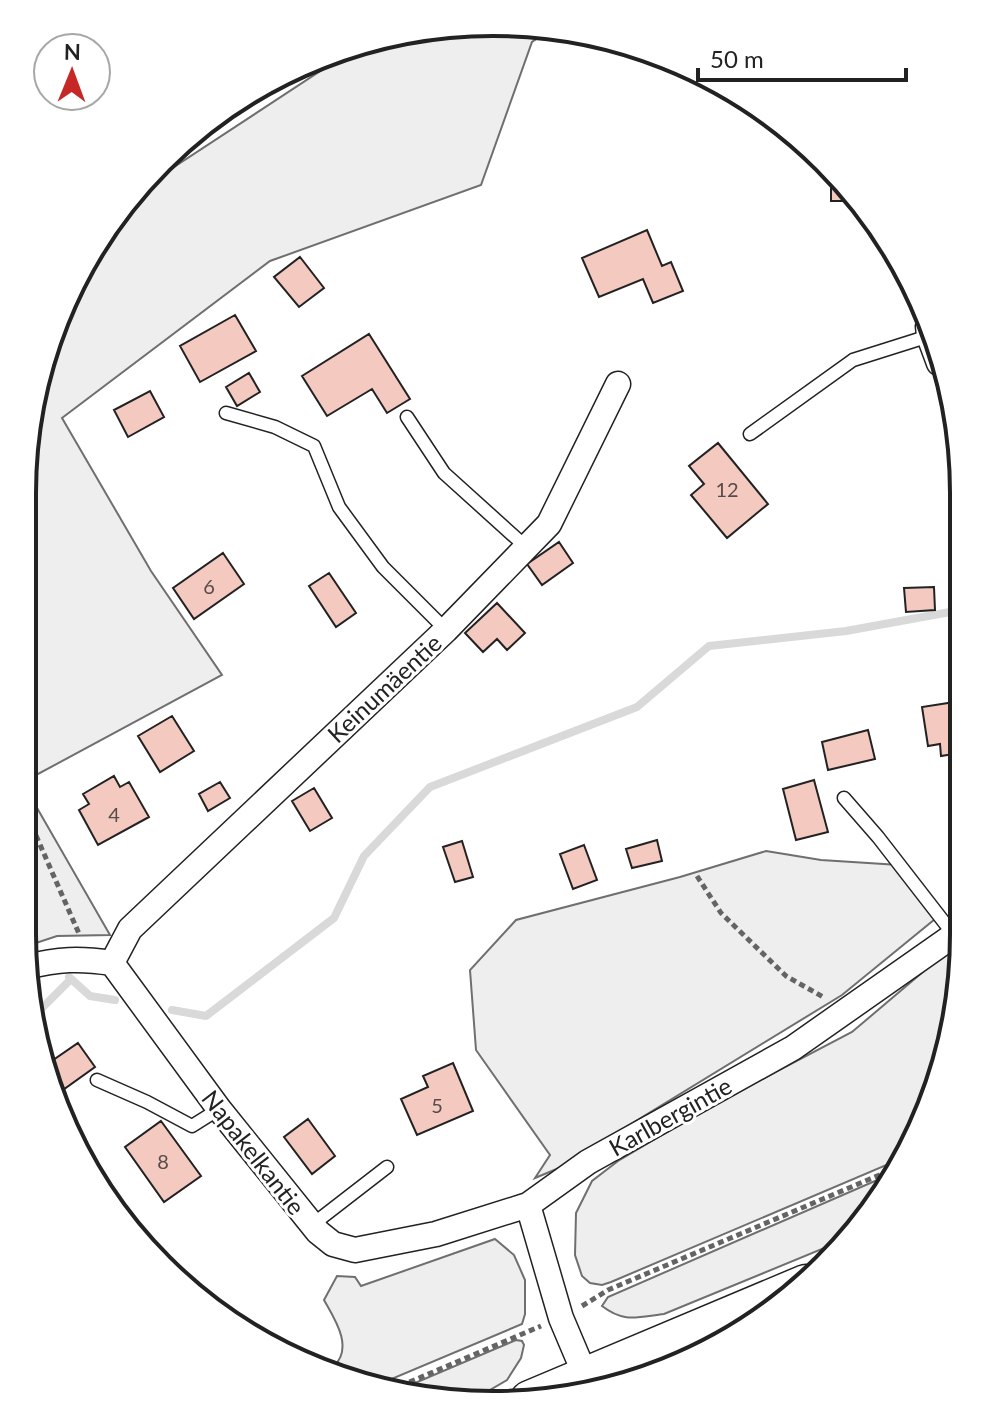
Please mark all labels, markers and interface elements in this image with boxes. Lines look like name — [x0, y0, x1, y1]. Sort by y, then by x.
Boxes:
north arrow — [32, 32, 112, 112]
scale bar — [698, 32, 906, 82]
text: N — [64, 38, 81, 65]
text: 50 m — [710, 44, 764, 73]
house number: 12 — [715, 477, 739, 501]
house number: 6 — [203, 574, 215, 598]
street label: Keinumäentie — [321, 628, 447, 748]
house number: 4 — [108, 802, 120, 826]
street label: Karlbergintie — [604, 1070, 736, 1162]
street label: Napakelkantie — [196, 1084, 312, 1220]
house number: 5 — [431, 1093, 443, 1117]
house number: 8 — [157, 1149, 169, 1173]

